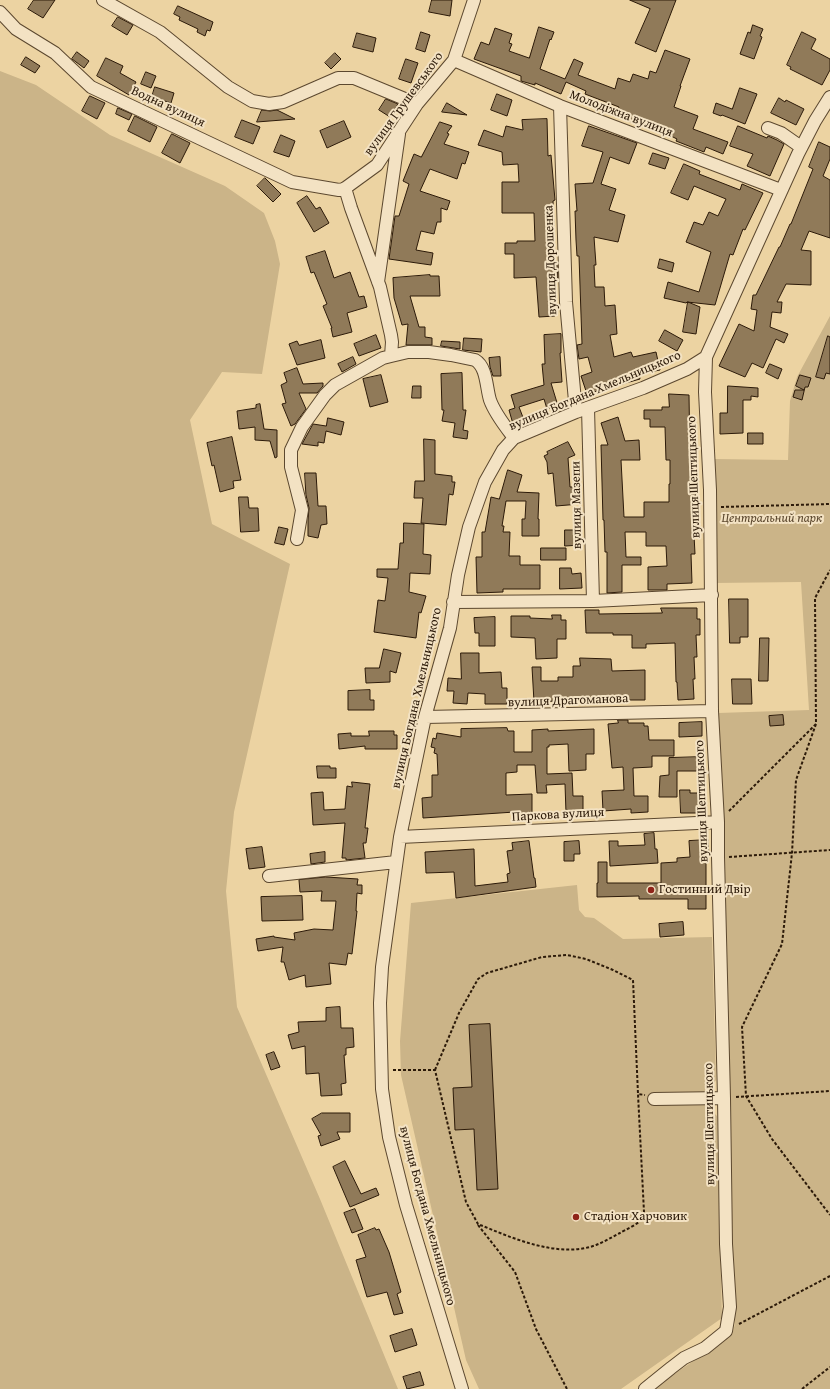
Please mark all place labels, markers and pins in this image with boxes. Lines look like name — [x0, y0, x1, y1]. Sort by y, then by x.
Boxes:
place label: Гостинний Двір — [659, 882, 750, 898]
marker: Гостинний Двір — [646, 885, 656, 895]
place label: Стадіон Харчовик — [584, 1209, 687, 1225]
marker: Стадіон Харчовик — [571, 1212, 581, 1222]

